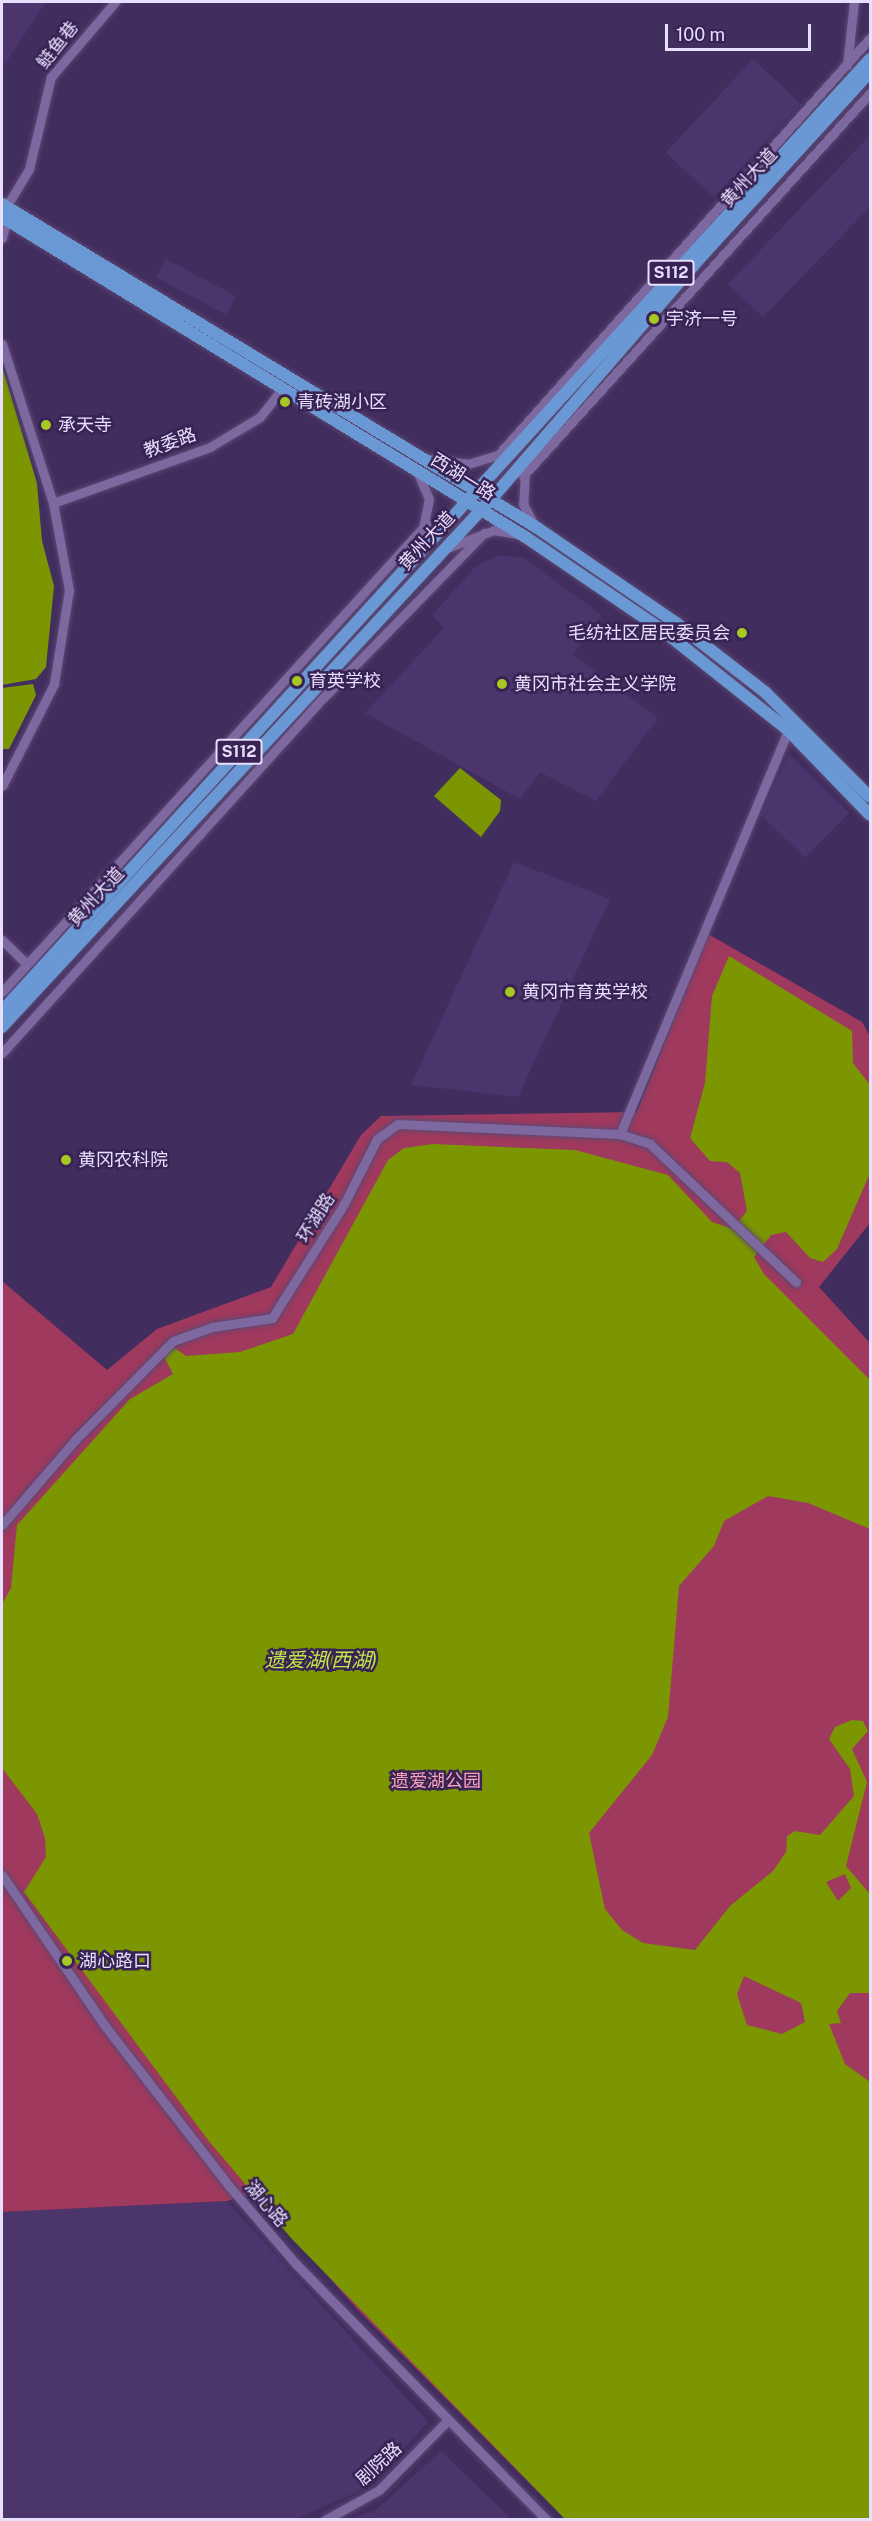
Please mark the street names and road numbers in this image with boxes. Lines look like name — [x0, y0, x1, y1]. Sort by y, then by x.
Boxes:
street label: 鲢鱼巷 — [33, 17, 83, 73]
street label: 黄州大道 — [717, 144, 781, 212]
road number: S112 — [647, 260, 695, 286]
street label: 教委路 — [141, 424, 199, 462]
street label: 西湖一路 — [427, 449, 499, 505]
street label: 黄州大道 — [395, 507, 459, 575]
road number: S112 — [215, 739, 263, 765]
street label: 黄州大道 — [64, 863, 128, 931]
street label: 环湖路 — [293, 1189, 339, 1247]
street label: 湖心路 — [240, 2177, 292, 2231]
street label: 剧院路 — [352, 2438, 406, 2490]

